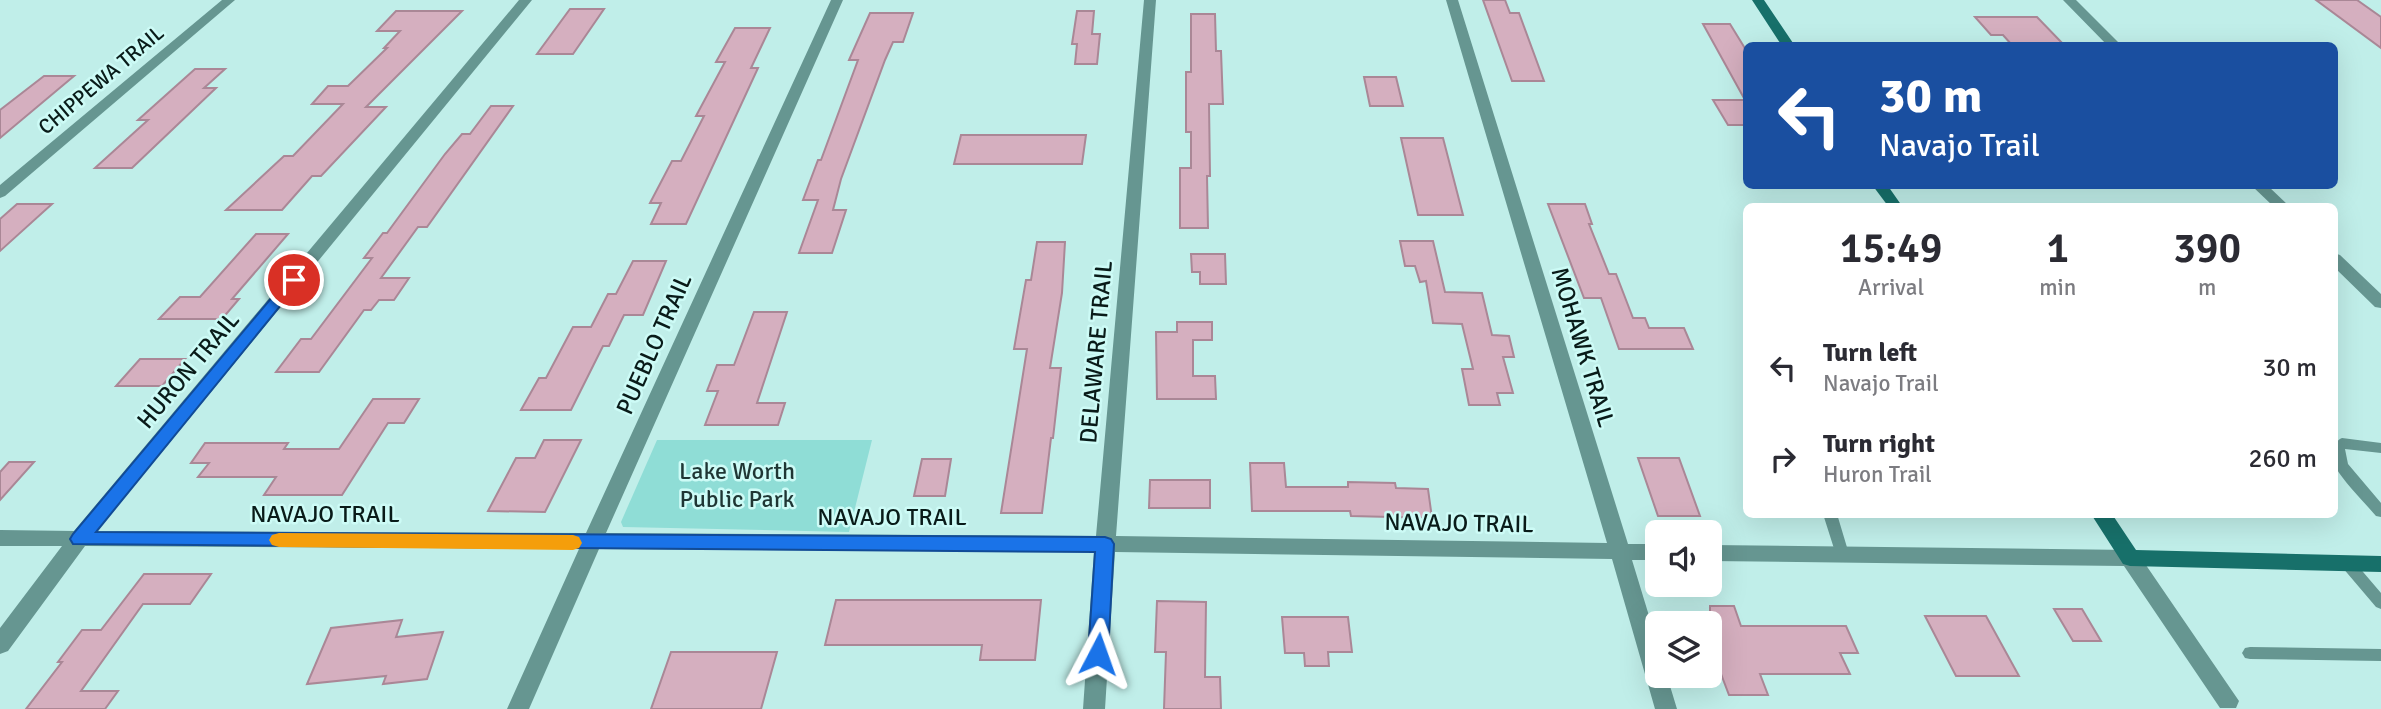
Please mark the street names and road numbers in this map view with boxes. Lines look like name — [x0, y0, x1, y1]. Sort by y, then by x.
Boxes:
street label: CHIPPEWA TRAIL — [33, 20, 169, 140]
street label: DELAWARE TRAIL — [1073, 259, 1119, 445]
street label: MOHAWK TRAIL — [1544, 263, 1622, 431]
street label: PUEBLO TRAIL — [610, 269, 698, 419]
street label: HURON TRAIL — [130, 305, 246, 435]
street label: NAVAJO TRAIL — [250, 499, 400, 529]
street label: NAVAJO TRAIL — [817, 502, 967, 532]
street label: NAVAJO TRAIL — [1384, 507, 1534, 539]

